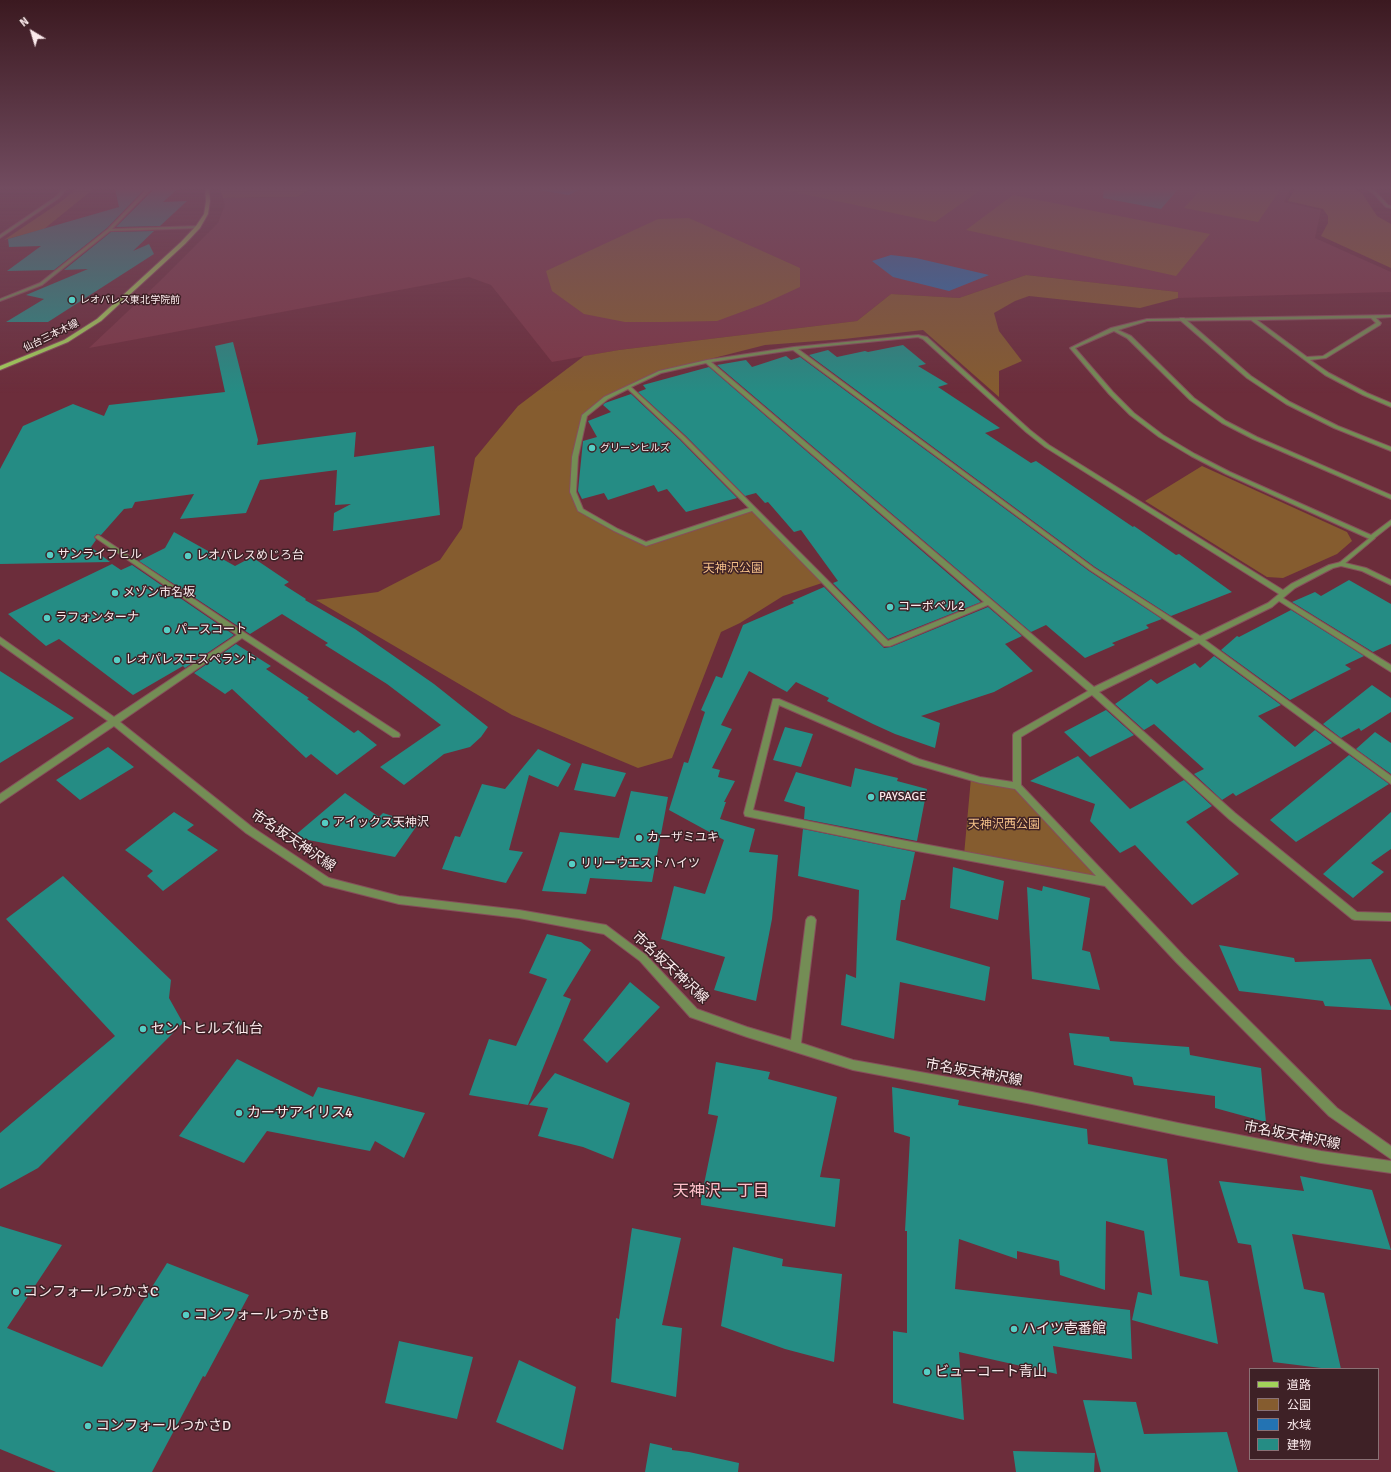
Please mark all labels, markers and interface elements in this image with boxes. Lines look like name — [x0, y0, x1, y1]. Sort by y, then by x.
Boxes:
north arrow — [12, 12, 52, 52]
text: N — [17, 15, 31, 30]
place label: レオパレス東北学院前 — [80, 294, 180, 306]
marker: レオパレス東北学院前 — [67, 295, 77, 305]
street label: 仙台三本木線 — [21, 317, 81, 355]
place label: グリーンヒルズ — [600, 442, 670, 454]
marker: グリーンヒルズ — [587, 443, 597, 453]
place label: サンライフヒル — [58, 548, 142, 562]
place label: レオパレスめじろ台 — [196, 549, 304, 563]
marker: サンライフヒル — [45, 550, 55, 560]
marker: レオパレスめじろ台 — [183, 551, 193, 561]
park label: 天神沢公園 — [703, 562, 763, 576]
place label: メゾン市名坂 — [123, 586, 195, 600]
marker: メゾン市名坂 — [110, 588, 120, 598]
place label: コーポベル2 — [898, 600, 964, 614]
marker: コーポベル2 — [885, 602, 895, 612]
place label: ラフォンターナ — [55, 611, 139, 625]
marker: ラフォンターナ — [42, 613, 52, 623]
place label: パースコート — [175, 623, 247, 637]
marker: パースコート — [162, 625, 172, 635]
place label: レオパレスエスペラント — [125, 653, 257, 667]
marker: レオパレスエスペラント — [112, 655, 122, 665]
place label: PAYSAGE — [879, 790, 926, 804]
marker: PAYSAGE — [866, 792, 876, 802]
street label: 市名坂天神沢線 — [248, 807, 338, 875]
place label: アイックス天神沢 — [333, 816, 429, 830]
marker: アイックス天神沢 — [320, 818, 330, 828]
park label: 天神沢西公園 — [968, 818, 1040, 832]
place label: カーザミユキ — [647, 831, 719, 845]
marker: カーザミユキ — [634, 833, 644, 843]
place label: リリーウエストハイツ — [580, 857, 700, 871]
marker: リリーウエストハイツ — [567, 859, 577, 869]
street label: 市名坂天神沢線 — [628, 928, 712, 1008]
place label: セントヒルズ仙台 — [151, 1021, 263, 1037]
marker: セントヒルズ仙台 — [138, 1024, 148, 1034]
street label: 市名坂天神沢線 — [924, 1056, 1024, 1090]
place label: カーサアイリス4 — [247, 1105, 353, 1121]
marker: カーサアイリス4 — [234, 1108, 244, 1118]
street label: 市名坂天神沢線 — [1242, 1118, 1342, 1154]
district label: 天神沢一丁目 — [673, 1182, 769, 1202]
place label: コンフォールつかさC — [24, 1284, 158, 1300]
marker: コンフォールつかさC — [11, 1287, 21, 1297]
place label: コンフォールつかさB — [194, 1307, 328, 1323]
marker: コンフォールつかさB — [181, 1310, 191, 1320]
place label: ハイツ壱番館 — [1022, 1321, 1106, 1337]
marker: ハイツ壱番館 — [1009, 1324, 1019, 1334]
place label: ビューコート青山 — [935, 1364, 1047, 1380]
marker: ビューコート青山 — [922, 1367, 932, 1377]
legend — [1249, 1368, 1379, 1460]
text: 道路 — [1287, 1378, 1311, 1393]
text: 公園 — [1287, 1398, 1311, 1413]
place label: コンフォールつかさD — [96, 1418, 231, 1434]
text: 水域 — [1287, 1418, 1311, 1433]
marker: コンフォールつかさD — [83, 1421, 93, 1431]
text: 建物 — [1287, 1438, 1311, 1453]

